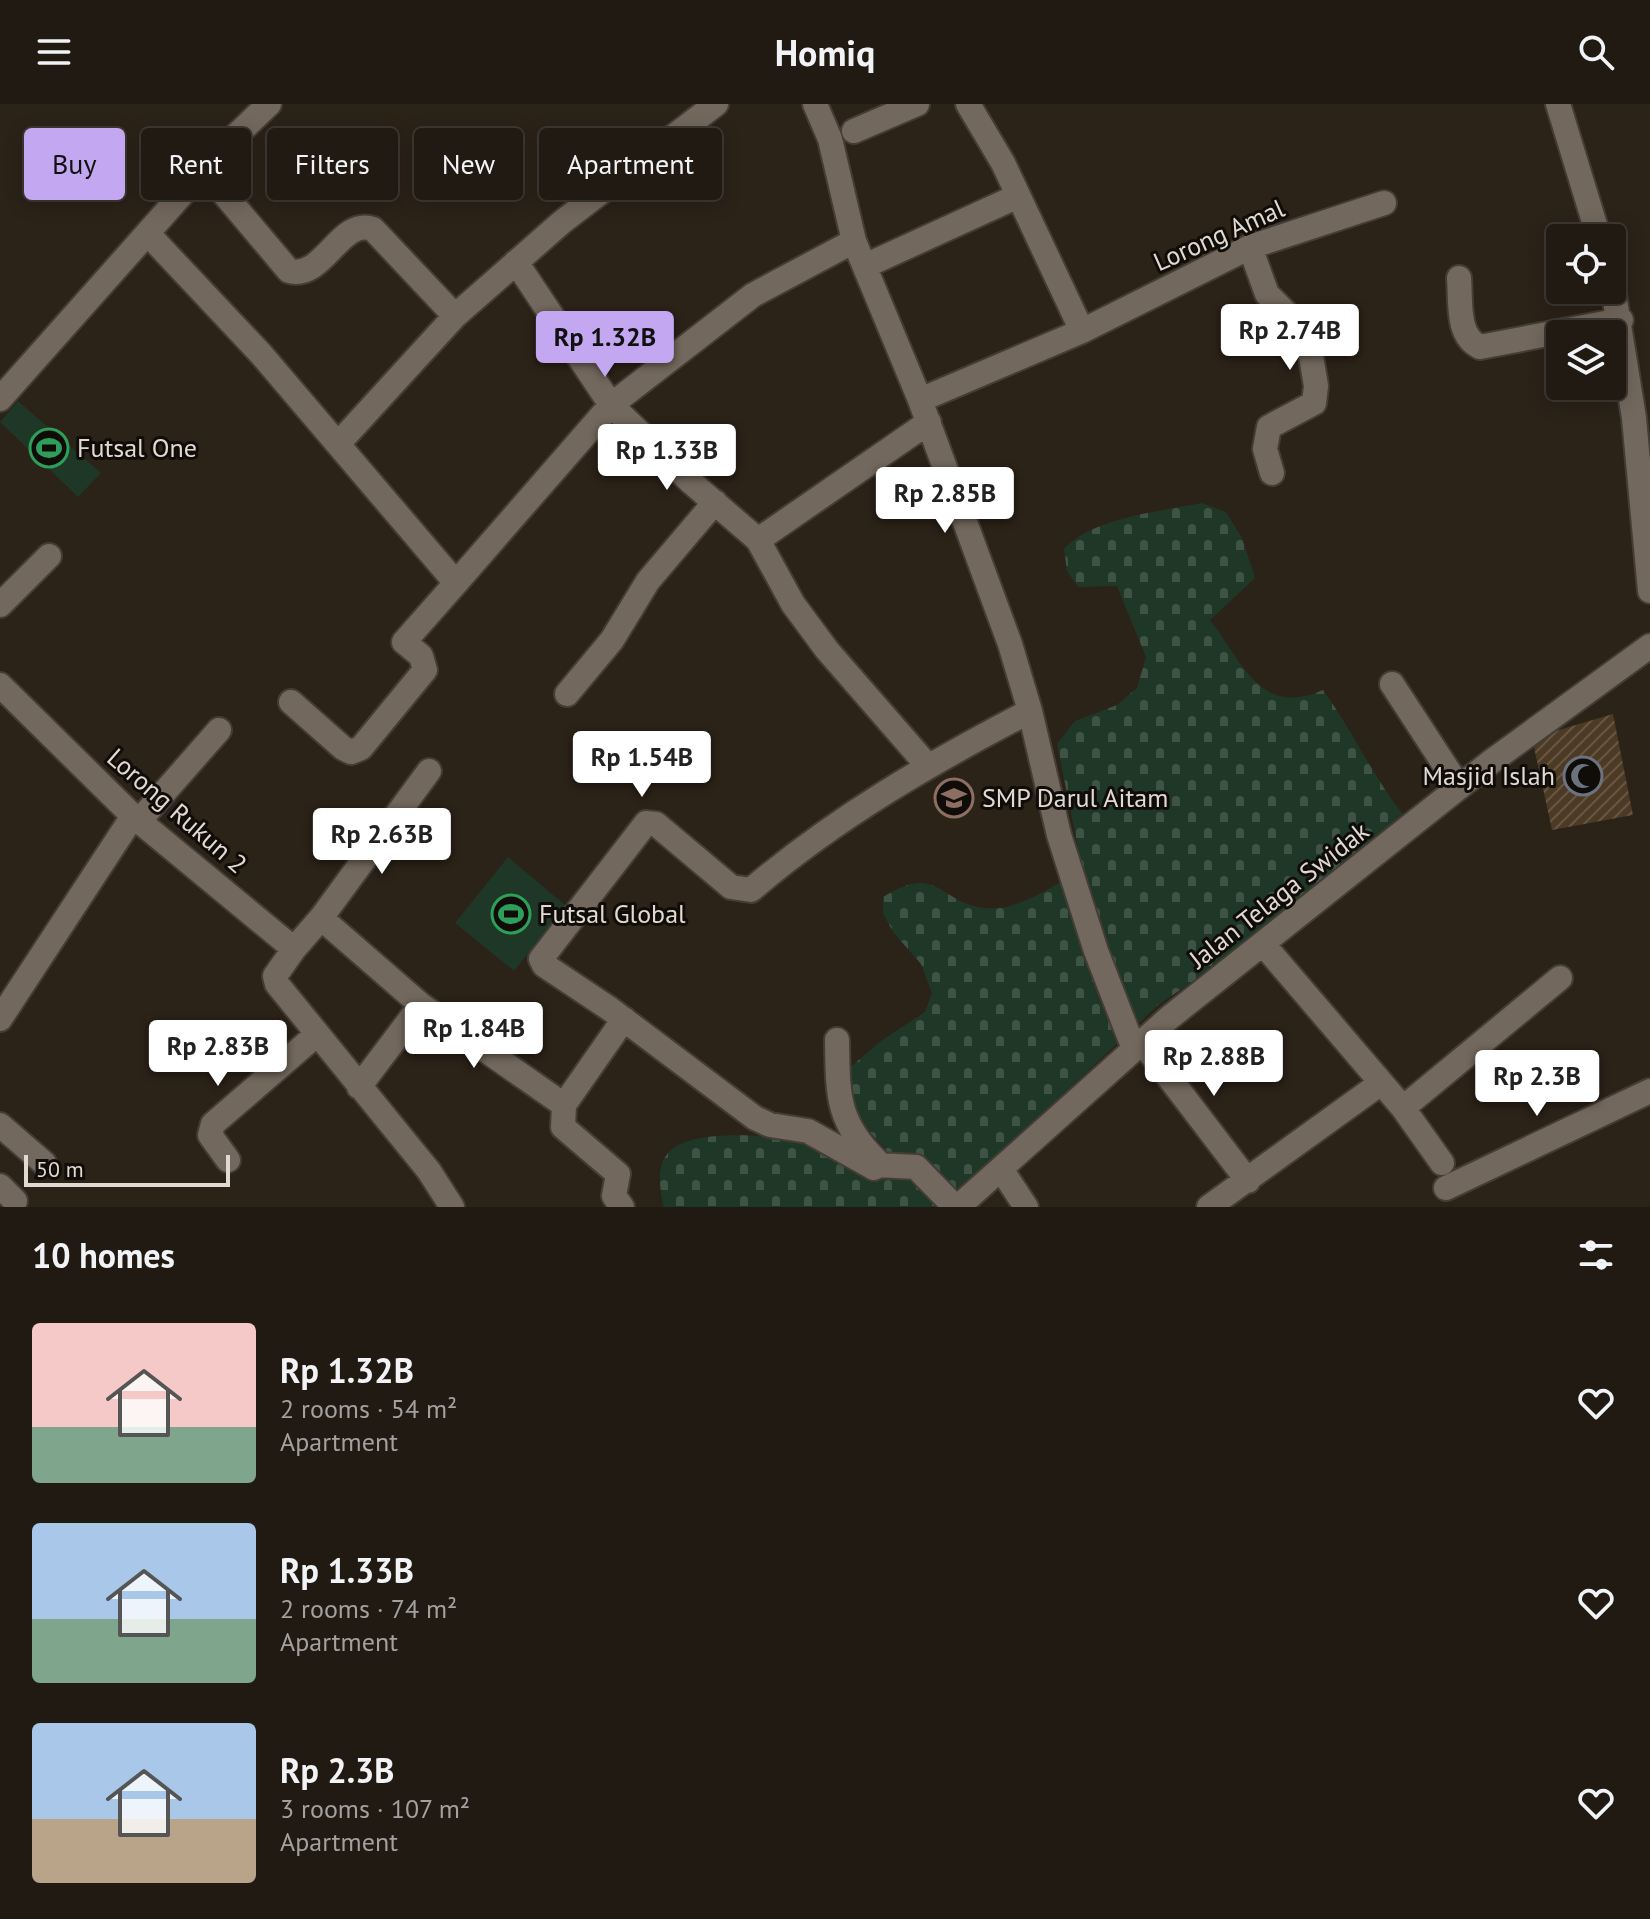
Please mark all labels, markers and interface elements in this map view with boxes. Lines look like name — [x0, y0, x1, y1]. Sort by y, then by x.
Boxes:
text: Homiq — [775, 29, 875, 76]
icon: menu — [32, 30, 76, 74]
icon: search — [1574, 30, 1618, 74]
chip: Buy — [24, 128, 125, 200]
chip: Rent — [141, 128, 251, 200]
chip: Filters — [267, 128, 398, 200]
chip: New — [414, 128, 523, 200]
chip: Apartment — [539, 128, 722, 200]
street label: Lorong Amal — [1148, 191, 1290, 278]
map controls — [1546, 224, 1626, 400]
button: locate — [1546, 224, 1626, 304]
pin: Rp 2.74B — [1207, 304, 1373, 372]
pin: Rp 1.32B — [522, 311, 688, 379]
text: Rp 2.74B — [1239, 313, 1341, 346]
text: Rp 1.32B — [554, 320, 656, 353]
button: layers — [1546, 320, 1626, 400]
pin: Rp 1.33B — [584, 424, 750, 492]
sports icon: Futsal One — [28, 427, 70, 469]
place label: Futsal One — [77, 431, 197, 464]
text: Rp 1.33B — [616, 433, 718, 466]
pin: Rp 2.85B — [862, 467, 1028, 535]
text: Rp 2.85B — [894, 476, 996, 509]
pin: Rp 1.54B — [559, 731, 725, 799]
text: Rp 1.54B — [591, 740, 693, 773]
street label: Lorong Rukun 2 — [101, 741, 254, 880]
mosque icon: Masjid Islah — [1562, 755, 1604, 797]
place label: Masjid Islah — [1423, 759, 1555, 792]
school or university icon: SMP Darul Aitam — [933, 777, 975, 819]
place label: SMP Darul Aitam — [982, 781, 1168, 814]
pin: Rp 2.63B — [299, 808, 465, 876]
street label: Jalan Telaga Swidak — [1181, 814, 1376, 976]
text: Rp 2.63B — [331, 817, 433, 850]
sports icon: Futsal Global — [490, 893, 532, 935]
place label: Futsal Global — [539, 897, 686, 930]
pin: Rp 1.84B — [391, 1002, 557, 1070]
text: Rp 1.84B — [423, 1011, 525, 1044]
pin: Rp 2.83B — [135, 1020, 301, 1088]
text: Rp 2.83B — [167, 1029, 269, 1062]
pin: Rp 2.88B — [1131, 1030, 1297, 1098]
text: Rp 2.88B — [1163, 1039, 1265, 1072]
pin: Rp 2.3B — [1463, 1050, 1611, 1118]
text: Rp 2.3B — [1493, 1059, 1581, 1092]
scale bar — [24, 1151, 230, 1187]
text: 50 m — [36, 1155, 84, 1183]
text: 10 homes — [32, 1233, 175, 1277]
icon: filters — [1574, 1233, 1618, 1277]
text: Rp 1.32B — [280, 1348, 414, 1392]
icon: home — [96, 1355, 192, 1451]
icon: heart — [1574, 1381, 1618, 1425]
text: 2 rooms · 54 m² — [280, 1392, 457, 1425]
text: Apartment — [280, 1425, 398, 1458]
text: Rp 1.33B — [280, 1548, 414, 1592]
icon: home — [96, 1555, 192, 1651]
icon: heart — [1574, 1581, 1618, 1625]
text: 2 rooms · 74 m² — [280, 1592, 457, 1625]
text: Apartment — [280, 1625, 398, 1658]
text: Rp 2.3B — [280, 1748, 394, 1792]
icon: home — [96, 1755, 192, 1851]
icon: heart — [1574, 1781, 1618, 1825]
text: 3 rooms · 107 m² — [280, 1792, 470, 1825]
text: Apartment — [280, 1825, 398, 1858]

